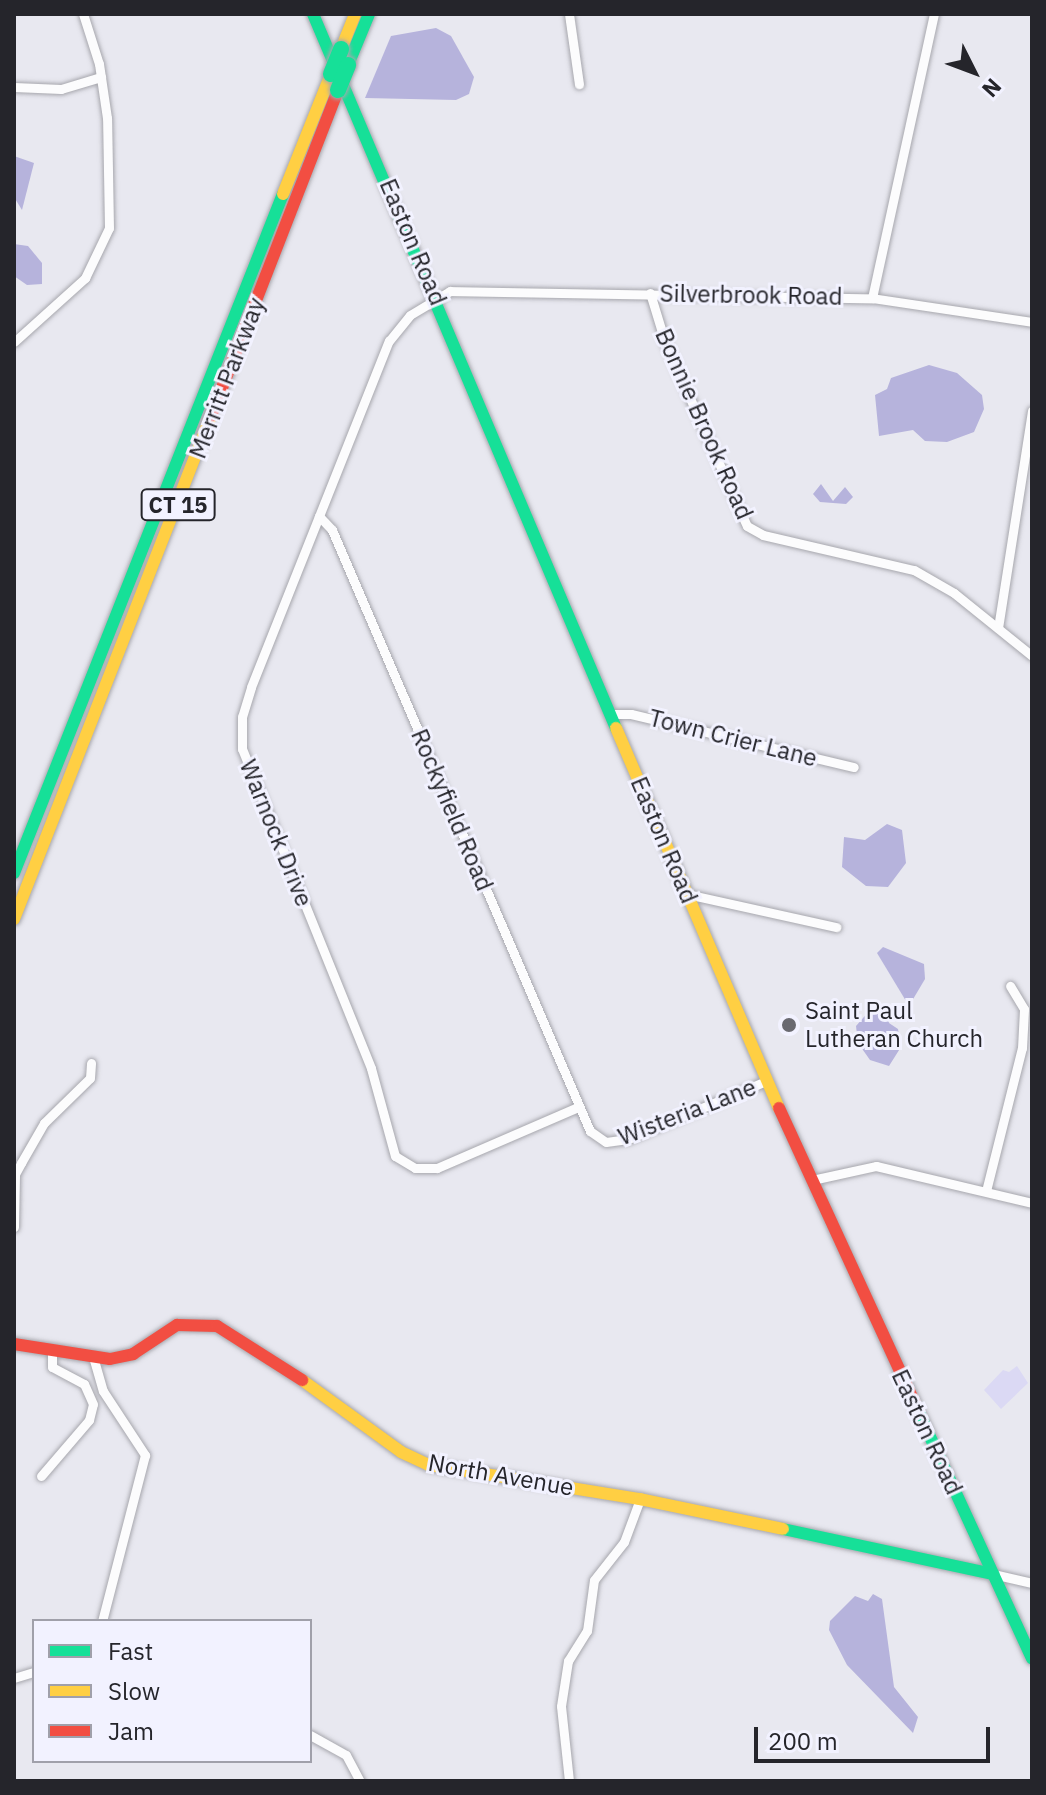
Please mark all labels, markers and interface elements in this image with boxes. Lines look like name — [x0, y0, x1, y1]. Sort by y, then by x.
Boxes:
north arrow — [934, 32, 1014, 112]
text: N — [976, 73, 1008, 104]
street label: Easton Road — [373, 174, 453, 310]
street label: Silverbrook Road — [659, 279, 843, 311]
street label: Merritt Parkway — [183, 293, 271, 463]
street label: Bonnie Brook Road — [649, 324, 759, 524]
road number: CT 15 — [140, 487, 216, 523]
street label: Town Crier Lane — [646, 703, 820, 773]
street label: Rockyfield Road — [405, 725, 499, 895]
street label: Warnock Drive — [233, 755, 319, 911]
street label: Easton Road — [624, 772, 704, 908]
place label: Saint Paul Lutheran Church — [805, 997, 983, 1053]
marker: Saint Paul Lutheran Church — [780, 1016, 798, 1034]
street label: Wisteria Lane — [614, 1073, 760, 1151]
street label: Easton Road — [886, 1365, 968, 1499]
street label: North Avenue — [426, 1448, 576, 1502]
legend — [32, 1619, 312, 1763]
text: Fast — [108, 1635, 153, 1667]
text: Slow — [108, 1675, 160, 1707]
scale bar — [758, 1711, 994, 1761]
text: Jam — [108, 1715, 154, 1747]
text: 200 m — [768, 1725, 838, 1757]

